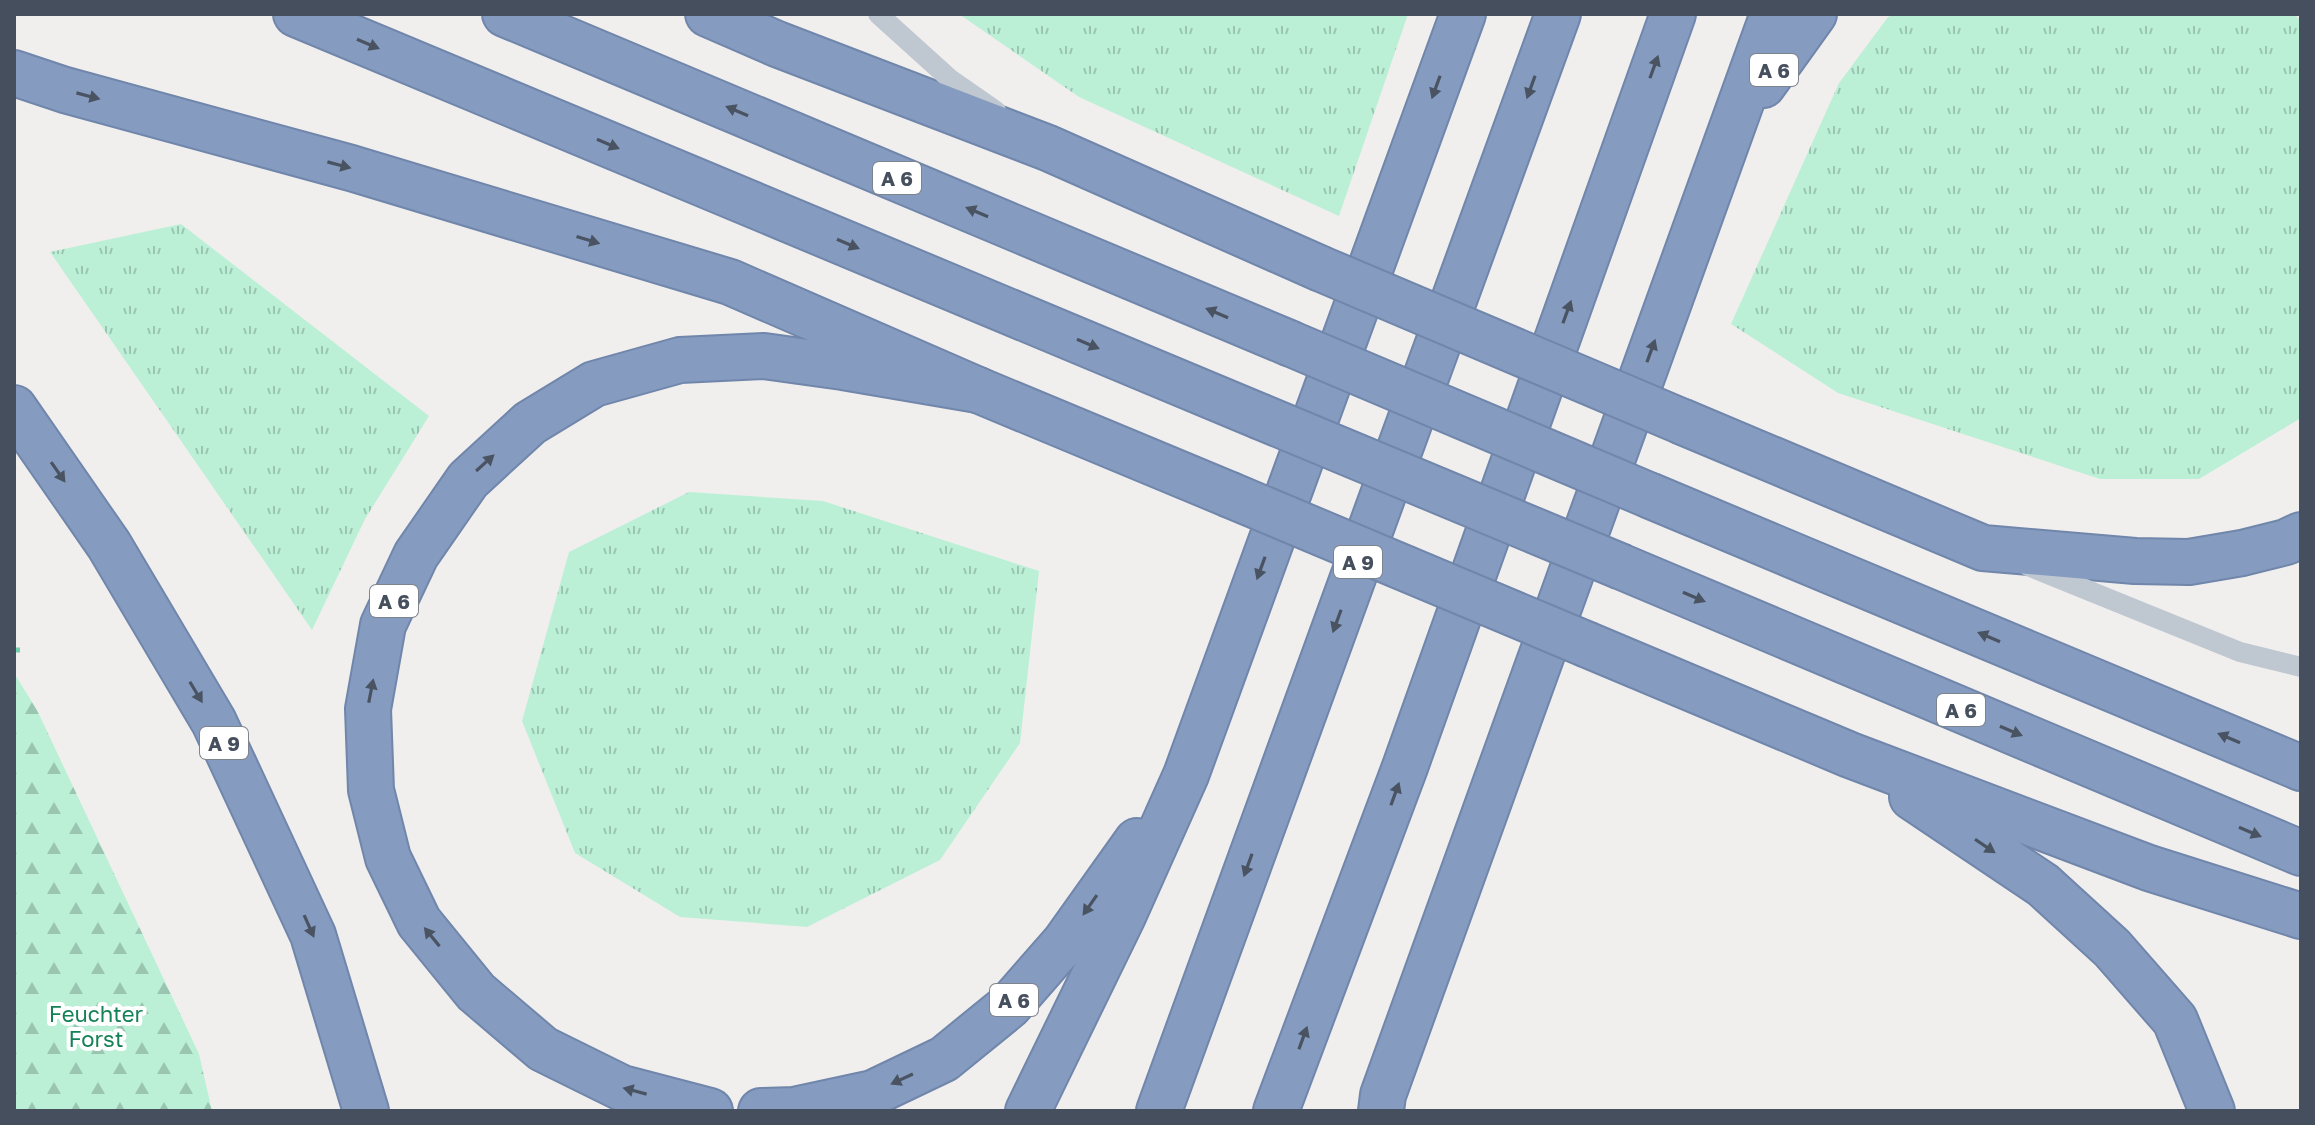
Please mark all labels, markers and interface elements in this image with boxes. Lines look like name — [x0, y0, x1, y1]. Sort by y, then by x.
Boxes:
one-way arrow — [356, 38, 380, 51]
road number: A 6 — [1750, 54, 1798, 86]
one-way arrow — [1649, 55, 1661, 79]
one-way arrow — [1430, 75, 1442, 99]
one-way arrow — [1524, 75, 1537, 99]
one-way arrow — [76, 91, 101, 103]
one-way arrow — [725, 105, 749, 118]
one-way arrow — [596, 138, 620, 151]
one-way arrow — [327, 159, 352, 171]
road number: A 6 — [873, 162, 921, 194]
one-way arrow — [965, 205, 989, 218]
one-way arrow — [577, 234, 601, 247]
one-way arrow — [836, 238, 860, 251]
one-way arrow — [1561, 300, 1574, 324]
one-way arrow — [1205, 306, 1229, 319]
one-way arrow — [1076, 338, 1100, 351]
one-way arrow — [1646, 339, 1658, 363]
one-way arrow — [476, 455, 495, 473]
one-way arrow — [50, 461, 65, 482]
road number: A 9 — [1334, 546, 1382, 578]
one-way arrow — [1254, 556, 1267, 580]
road number: A 6 — [370, 585, 418, 617]
one-way arrow — [1682, 590, 1705, 603]
one-way arrow — [1330, 609, 1343, 633]
one-way arrow — [1977, 631, 2001, 644]
one-way arrow — [365, 679, 378, 704]
one-way arrow — [189, 681, 203, 703]
road number: A 6 — [1937, 694, 1985, 726]
one-way arrow — [1999, 724, 2022, 737]
road number: A 9 — [200, 727, 248, 759]
one-way arrow — [2217, 731, 2241, 744]
one-way arrow — [1389, 782, 1401, 806]
one-way arrow — [2238, 825, 2262, 838]
one-way arrow — [1974, 838, 1995, 853]
one-way arrow — [1241, 854, 1254, 878]
one-way arrow — [1083, 895, 1098, 916]
one-way arrow — [302, 914, 316, 938]
one-way arrow — [424, 927, 440, 947]
road number: A 6 — [990, 984, 1038, 1016]
park label: Feuchter Forst — [49, 1000, 144, 1052]
one-way arrow — [1298, 1026, 1310, 1050]
one-way arrow — [890, 1072, 914, 1086]
one-way arrow — [622, 1085, 647, 1097]

